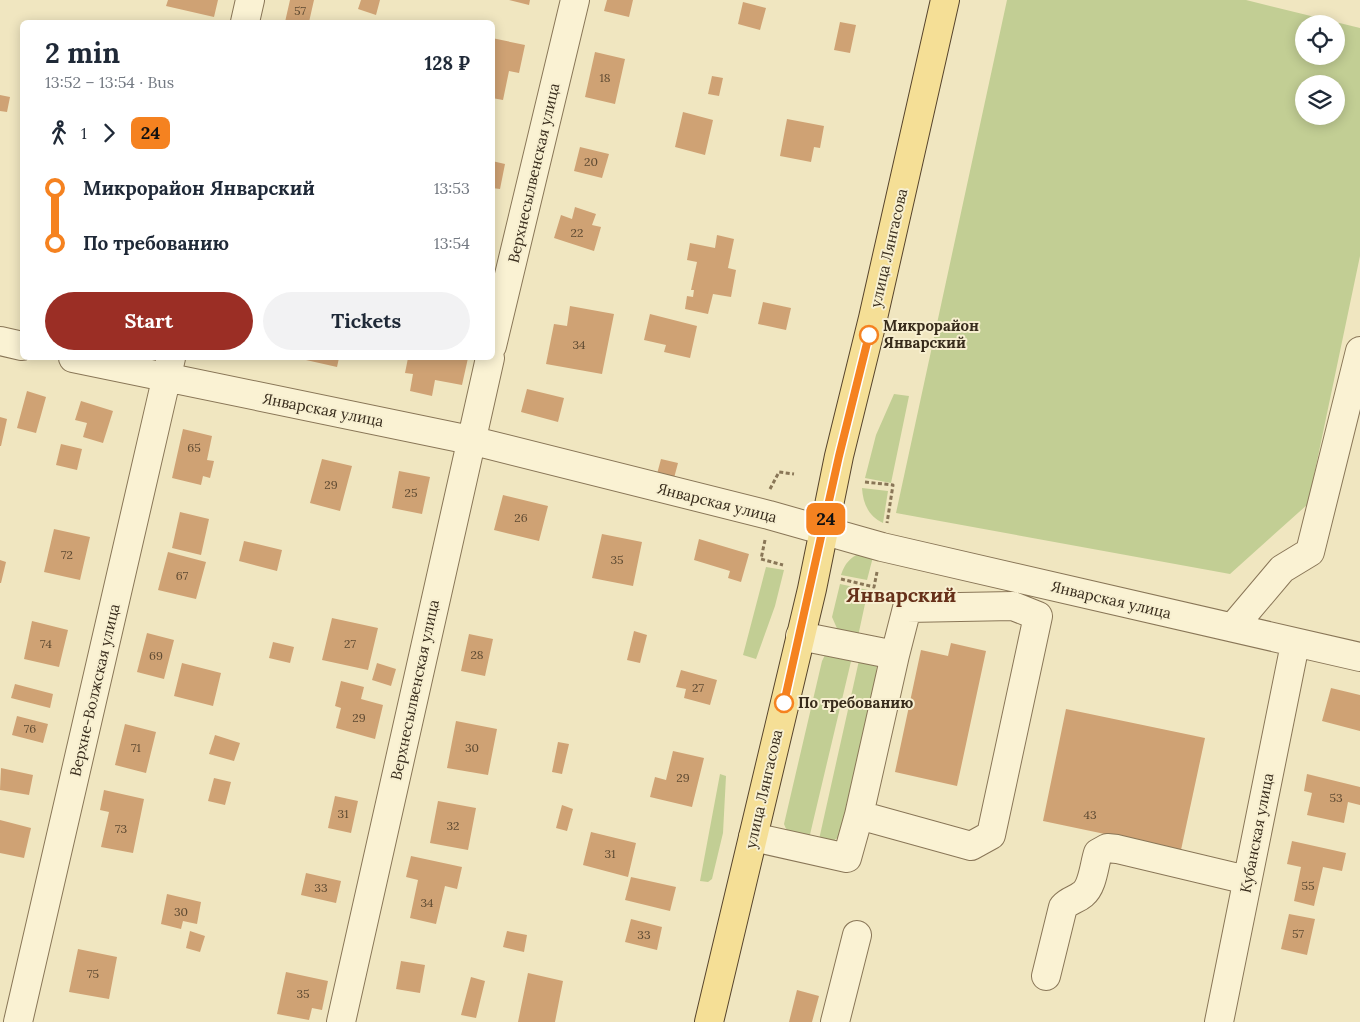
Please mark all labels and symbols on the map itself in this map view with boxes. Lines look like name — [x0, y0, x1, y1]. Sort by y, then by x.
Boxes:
house number: 57 — [294, 3, 307, 18]
house number: 18 — [599, 70, 611, 85]
street label: Верхнесылвенская улица — [504, 81, 564, 265]
house number: 20 — [584, 154, 598, 169]
street label: улица Лянгасова — [866, 186, 912, 309]
house number: 22 — [571, 225, 583, 240]
place label: Микрорайон Январский — [883, 316, 979, 352]
marker: Микрорайон Январский — [859, 325, 879, 345]
house number: 34 — [572, 337, 586, 352]
street label: Январская улица — [261, 388, 385, 431]
house number: 65 — [187, 440, 201, 455]
house number: 29 — [324, 477, 338, 492]
street label: Январская улица — [655, 478, 779, 527]
house number: 25 — [405, 485, 417, 500]
line badge: 24 — [804, 503, 848, 535]
house number: 26 — [514, 510, 528, 525]
house number: 72 — [61, 547, 73, 562]
house number: 35 — [610, 552, 624, 567]
house number: 67 — [176, 568, 189, 583]
street label: Январская улица — [1049, 576, 1173, 623]
district label: Январский — [846, 582, 956, 607]
street label: Верхнесылвенская улица — [386, 598, 443, 782]
street label: Верхне-Волжская улица — [65, 601, 124, 778]
house number: 74 — [40, 636, 52, 651]
house number: 27 — [344, 636, 356, 651]
house number: 28 — [470, 647, 484, 662]
house number: 69 — [149, 648, 163, 663]
house number: 27 — [692, 680, 704, 695]
marker: По требованию — [774, 693, 794, 713]
place label: По требованию — [798, 693, 913, 712]
house number: 29 — [352, 710, 366, 725]
house number: 76 — [24, 721, 36, 736]
street label: улица Лянгасова — [741, 727, 787, 850]
house number: 71 — [131, 740, 141, 755]
house number: 30 — [465, 740, 479, 755]
house number: 29 — [676, 770, 690, 785]
street label: Кубанская улица — [1236, 771, 1278, 895]
house number: 53 — [1329, 790, 1343, 805]
house number: 31 — [337, 806, 349, 821]
house number: 43 — [1083, 807, 1097, 822]
house number: 32 — [446, 818, 460, 833]
house number: 73 — [115, 821, 127, 836]
house number: 31 — [604, 846, 616, 861]
house number: 55 — [1301, 878, 1315, 893]
house number: 33 — [314, 880, 328, 895]
house number: 34 — [420, 895, 434, 910]
house number: 30 — [174, 904, 188, 919]
house number: 57 — [1292, 926, 1305, 941]
house number: 33 — [637, 927, 651, 942]
house number: 75 — [87, 966, 99, 981]
house number: 35 — [296, 986, 310, 1001]

